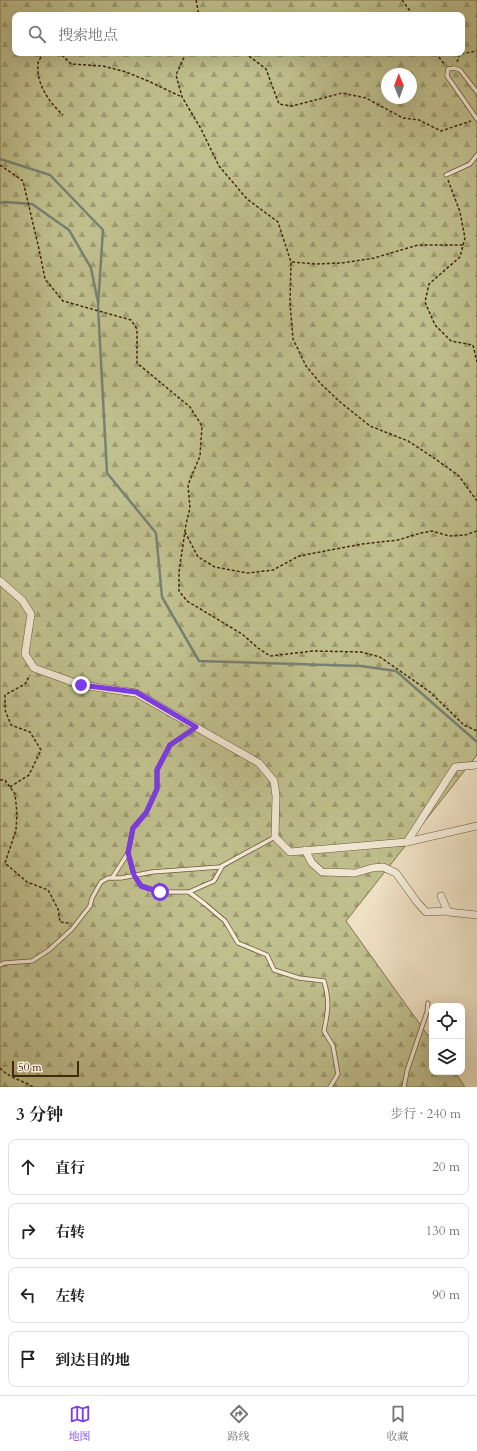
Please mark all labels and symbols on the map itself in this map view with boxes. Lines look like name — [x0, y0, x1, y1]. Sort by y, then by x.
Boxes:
north arrow — [381, 68, 417, 104]
route end — [72, 676, 90, 694]
route start — [151, 883, 169, 901]
scale bar — [12, 1059, 79, 1078]

